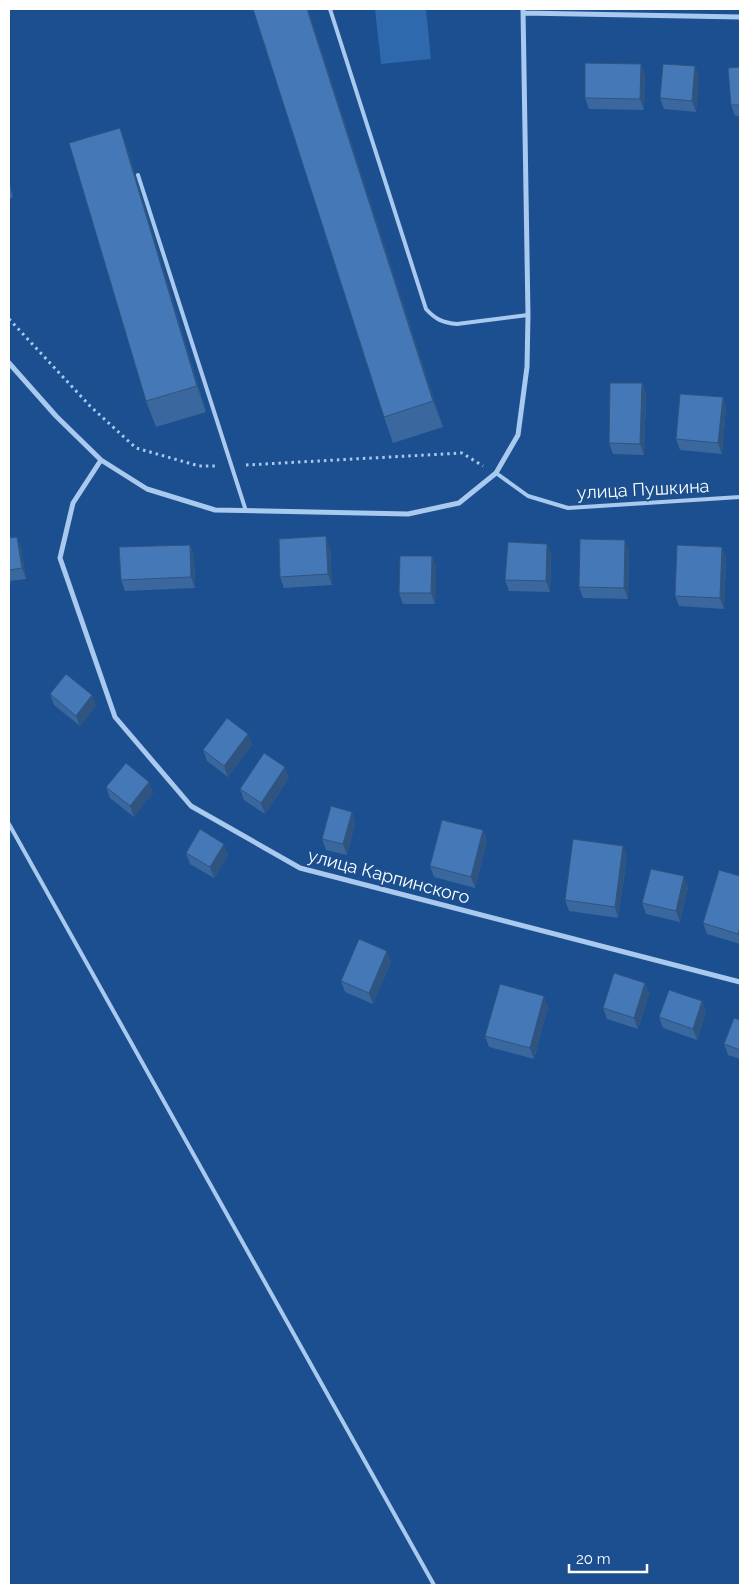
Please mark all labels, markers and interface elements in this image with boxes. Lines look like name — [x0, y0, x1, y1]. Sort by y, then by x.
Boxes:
street label: улица Пушкина — [576, 475, 710, 503]
street label: улица Карпинского — [306, 844, 473, 908]
scale bar — [569, 1542, 646, 1574]
text: 20 m — [576, 1550, 611, 1568]

